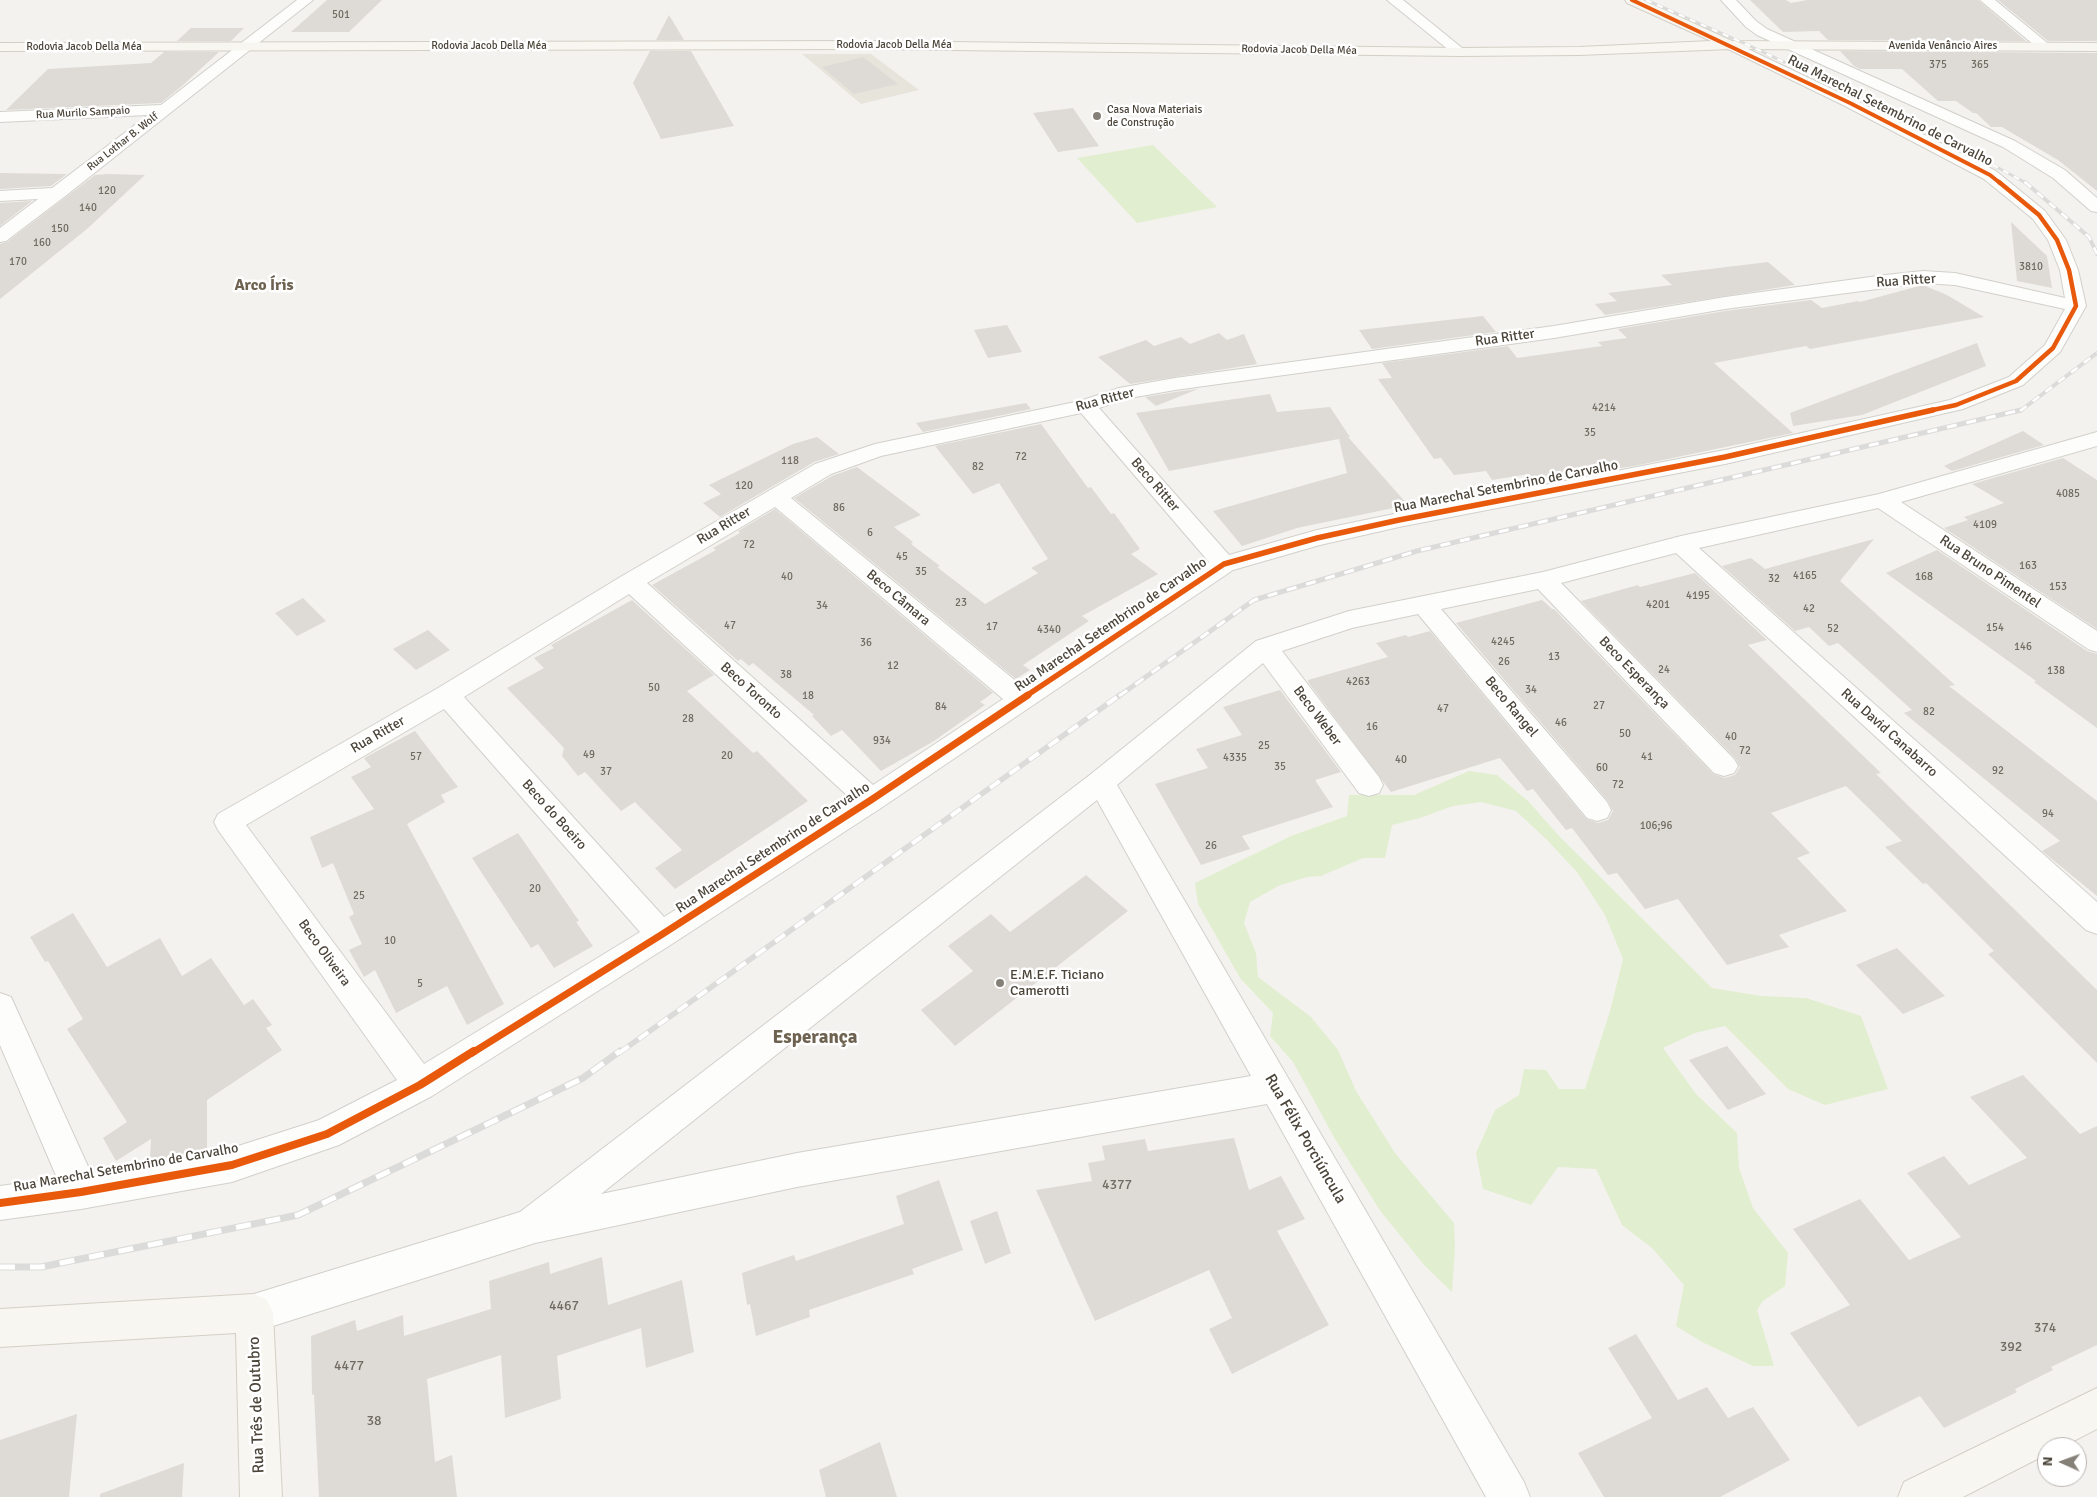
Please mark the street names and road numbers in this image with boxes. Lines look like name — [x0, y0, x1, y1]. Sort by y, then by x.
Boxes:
street label: Rodovia Jacob Della Méa — [836, 38, 952, 52]
street label: Rodovia Jacob Della Méa — [431, 39, 547, 53]
street label: Avenida Venâncio Aires — [1889, 39, 1997, 53]
street label: Rodovia Jacob Della Méa — [26, 40, 142, 54]
street label: Rodovia Jacob Della Méa — [1241, 42, 1357, 58]
street label: Rua Marechal Setembrino de Carvalho — [1785, 52, 1995, 170]
street label: Rua Murilo Sampaio — [36, 104, 130, 122]
street label: Rua Lothar B. Wolf — [85, 110, 161, 174]
street label: Rua Ritter — [1876, 271, 1936, 291]
street label: Rua Ritter — [1474, 326, 1536, 350]
street label: Rua Ritter — [1074, 384, 1136, 416]
street label: Beco Ritter — [1127, 454, 1183, 516]
street label: Rua Marechal Setembrino de Carvalho — [1392, 457, 1620, 517]
street label: Rua Ritter — [694, 503, 754, 549]
street label: Rua Bruno Pimentel — [1936, 532, 2044, 612]
street label: Rua Marechal Setembrino de Carvalho — [1012, 554, 1210, 696]
street label: Beco Câmara — [863, 566, 933, 630]
street label: Beco Esperança — [1595, 633, 1673, 713]
street label: Beco Toronto — [717, 659, 785, 723]
street label: Beco Rangel — [1481, 673, 1541, 741]
street label: Beco Weber — [1289, 683, 1345, 749]
street label: Rua David Canabarro — [1837, 685, 1941, 781]
street label: Rua Ritter — [348, 713, 408, 757]
street label: Beco do Boeiro — [518, 776, 590, 854]
street label: Rua Marechal Setembrino de Carvalho — [673, 779, 873, 917]
street label: Beco Oliveira — [294, 916, 354, 990]
street label: Rua Félix Porciúncula — [1260, 1071, 1350, 1207]
street label: Rua Marechal Setembrino de Carvalho — [12, 1140, 240, 1196]
street label: Rua Três de Outubro — [245, 1336, 269, 1474]

